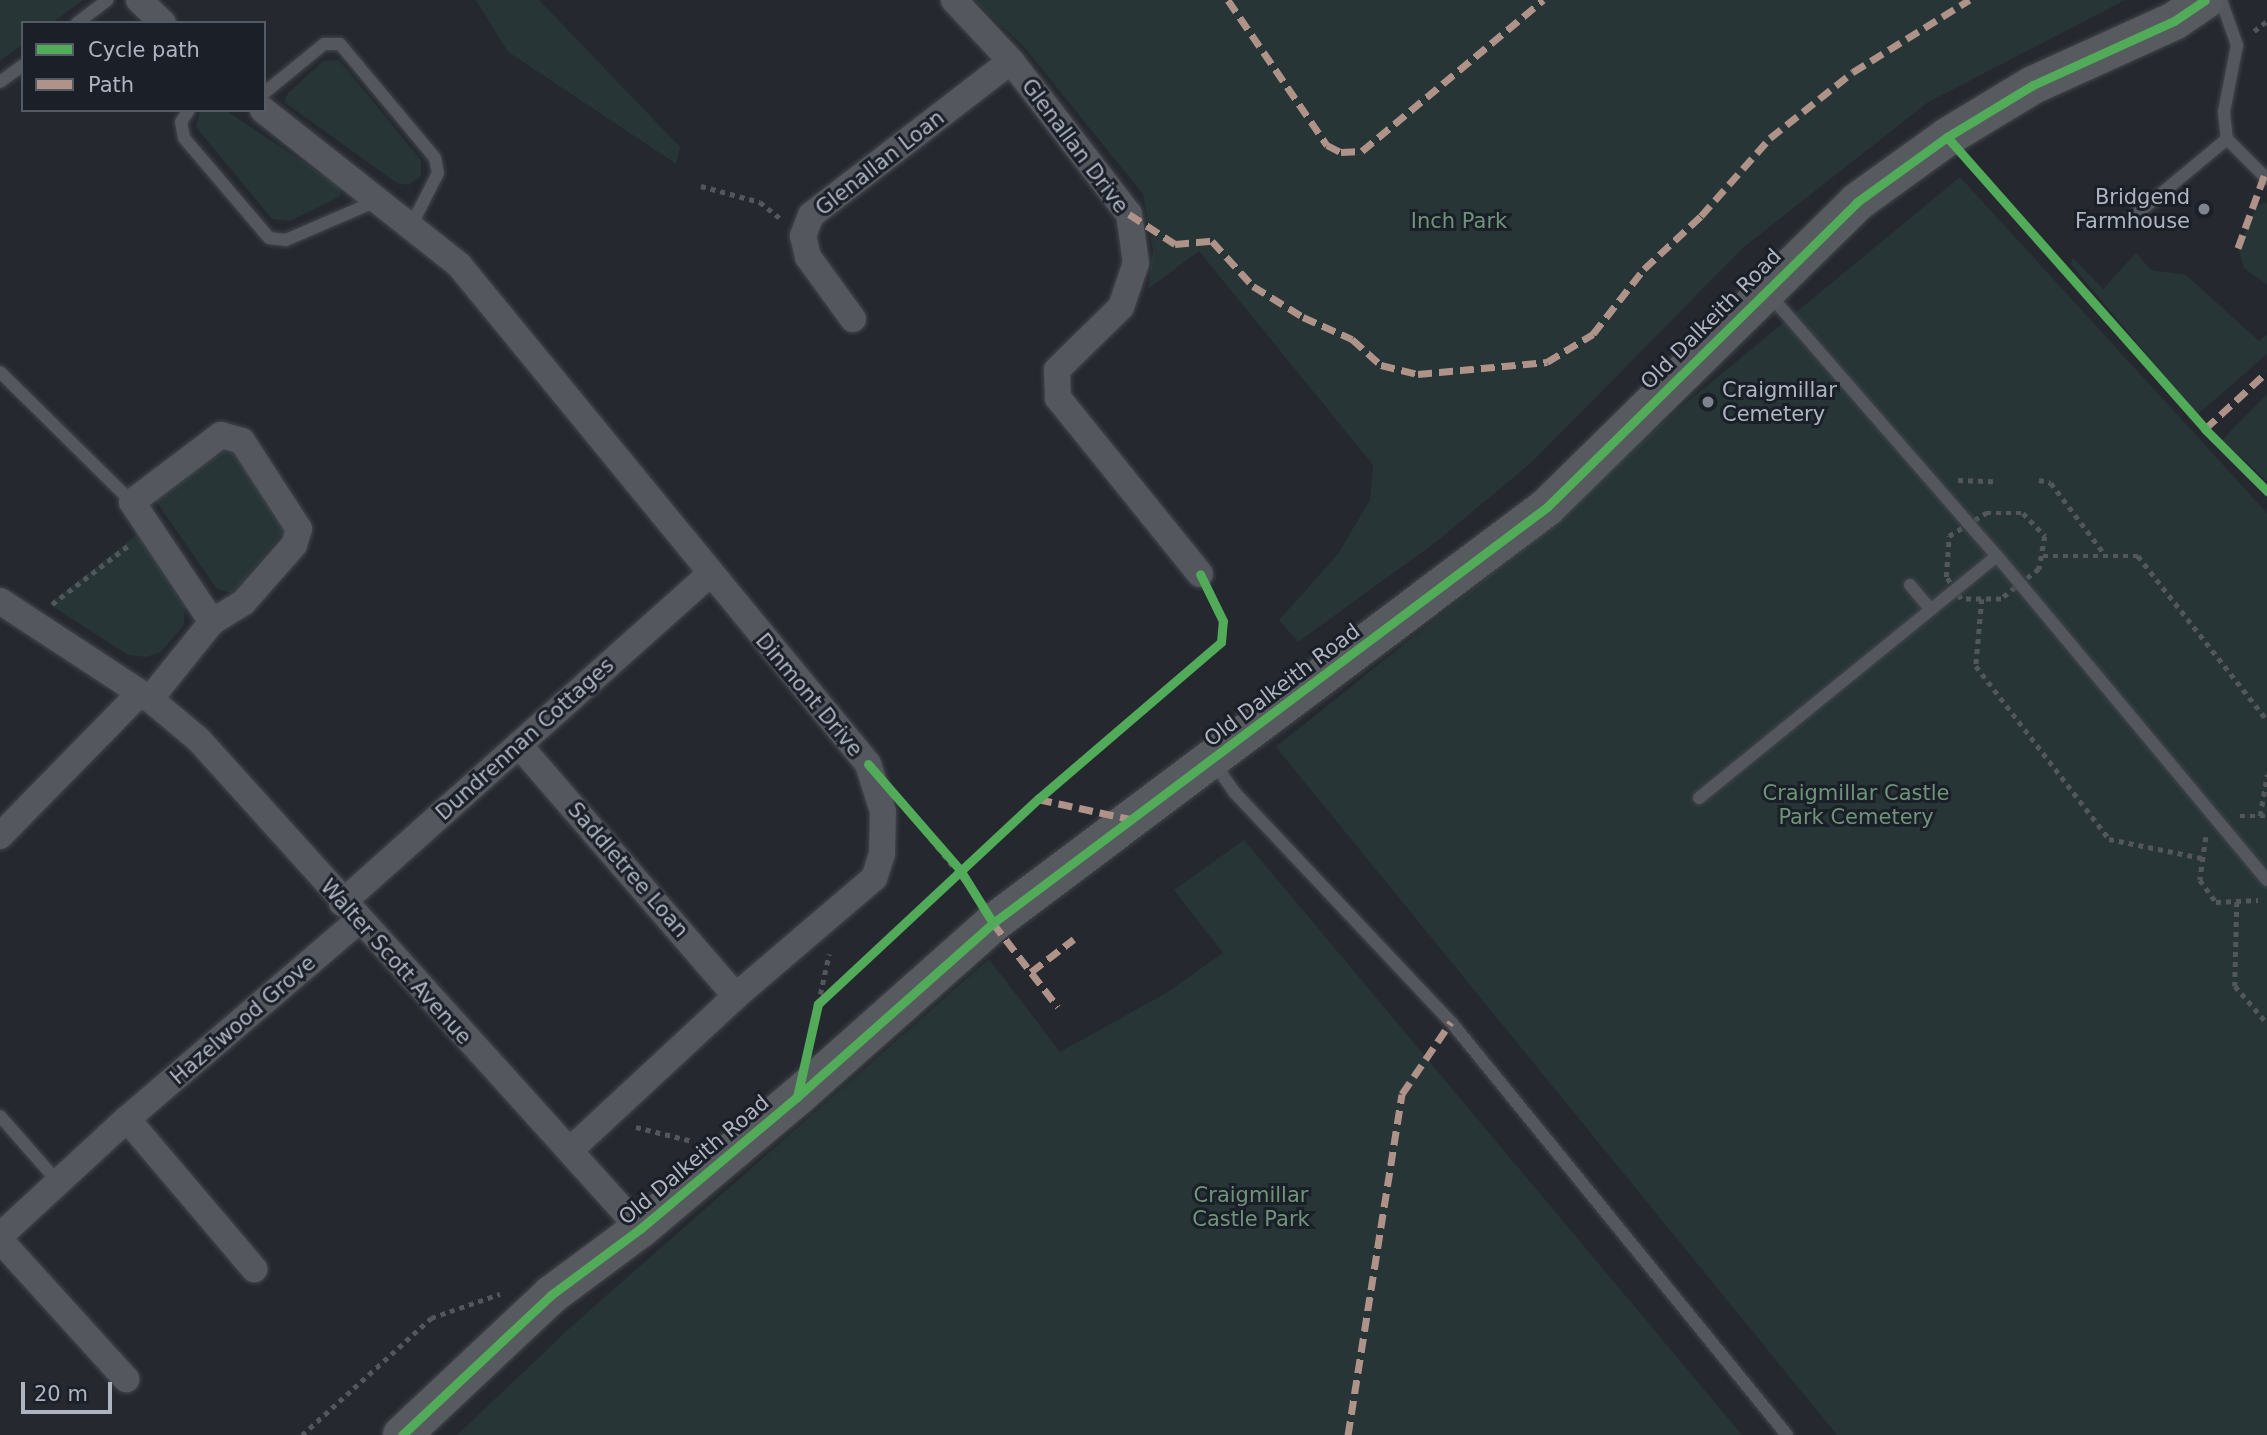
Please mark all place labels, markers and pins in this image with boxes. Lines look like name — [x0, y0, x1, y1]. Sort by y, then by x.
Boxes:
place label: Bridgend Farmhouse — [2075, 184, 2190, 234]
marker: Bridgend Farmhouse — [2196, 201, 2212, 217]
place label: Craigmillar Cemetery — [1722, 377, 1837, 427]
marker: Craigmillar Cemetery — [1700, 394, 1716, 410]

